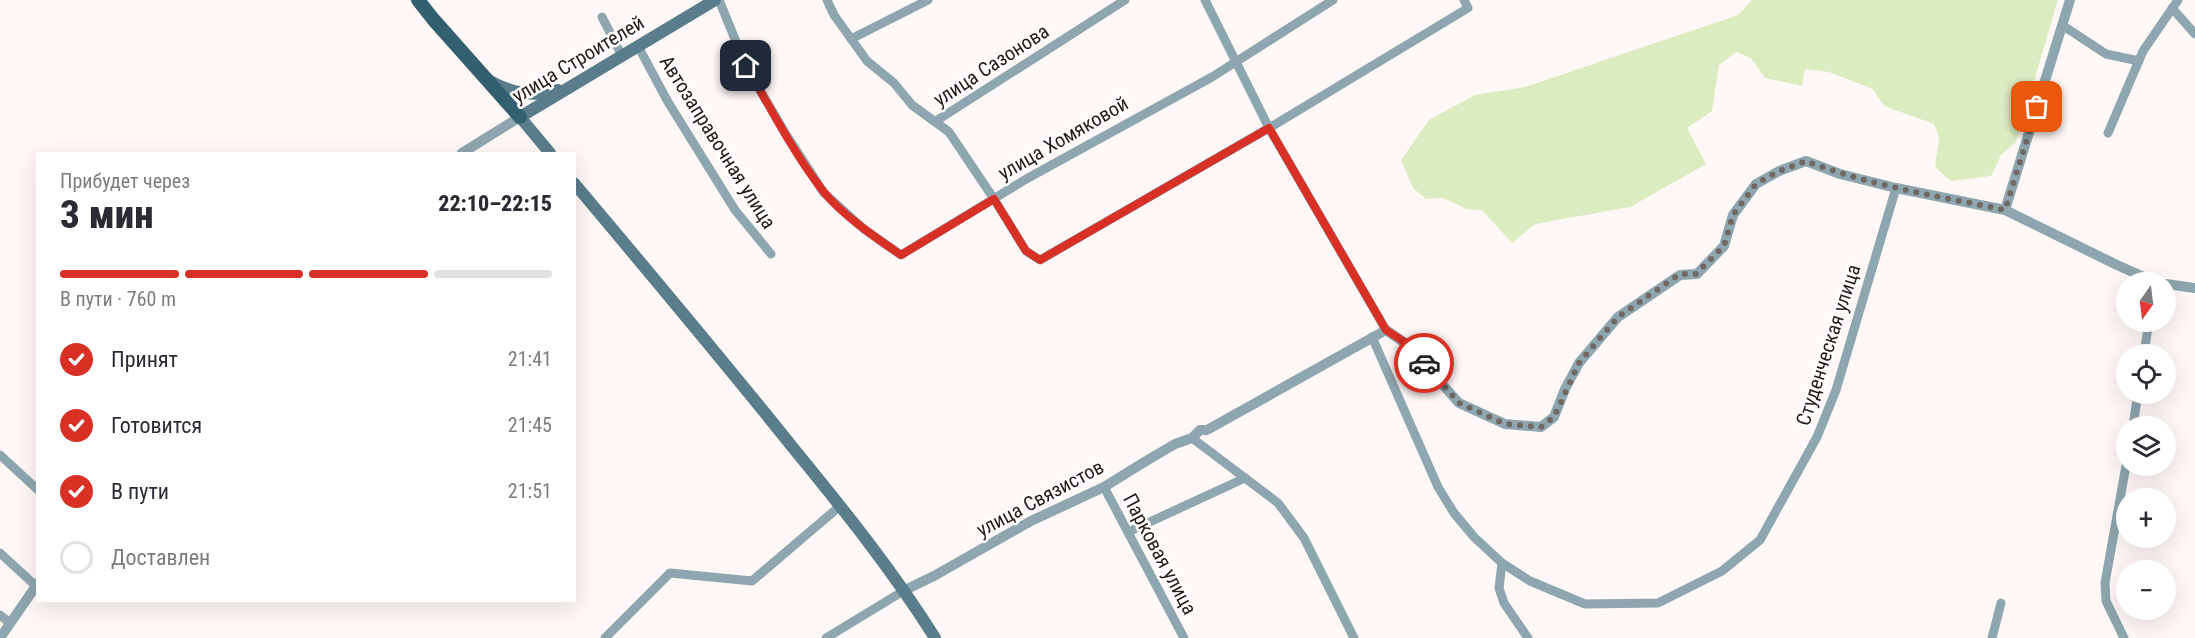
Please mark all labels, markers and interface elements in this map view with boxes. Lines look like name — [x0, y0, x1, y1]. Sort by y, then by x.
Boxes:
street label: улица Строителей — [508, 10, 648, 108]
street label: улица Сазонова — [929, 19, 1053, 111]
pin — [720, 40, 771, 91]
icon: home — [729, 49, 762, 82]
street label: Автозаправочная улица — [655, 51, 781, 233]
pin — [2011, 81, 2062, 132]
icon: bag — [2020, 90, 2053, 123]
street label: улица Хомяковой — [994, 91, 1132, 185]
text: Прибудет через — [60, 169, 190, 193]
text: 22:10–22:15 — [438, 191, 552, 216]
text: 3 мин — [60, 192, 154, 238]
street label: Студенческая улица — [1791, 261, 1865, 429]
north arrow — [2116, 272, 2176, 332]
map controls — [2116, 272, 2176, 620]
text: В пути · 760 m — [60, 287, 176, 311]
courier — [1394, 333, 1454, 393]
icon: check — [60, 343, 93, 376]
button: locate — [2116, 344, 2176, 404]
text: Принят — [111, 347, 178, 372]
text: 21:41 — [508, 347, 552, 371]
icon: car — [1408, 347, 1441, 380]
icon: check — [60, 409, 93, 442]
text: Готовится — [111, 413, 202, 438]
text: 21:45 — [508, 413, 552, 437]
button: layers — [2116, 416, 2176, 476]
street label: улица Связистов — [972, 454, 1108, 542]
icon: check — [60, 475, 93, 508]
text: В пути — [111, 479, 169, 504]
text: 21:51 — [508, 479, 552, 503]
button: + — [2116, 488, 2176, 548]
street label: Парковая улица — [1118, 489, 1202, 619]
text: Доставлен — [111, 545, 210, 570]
button: − — [2116, 560, 2176, 620]

